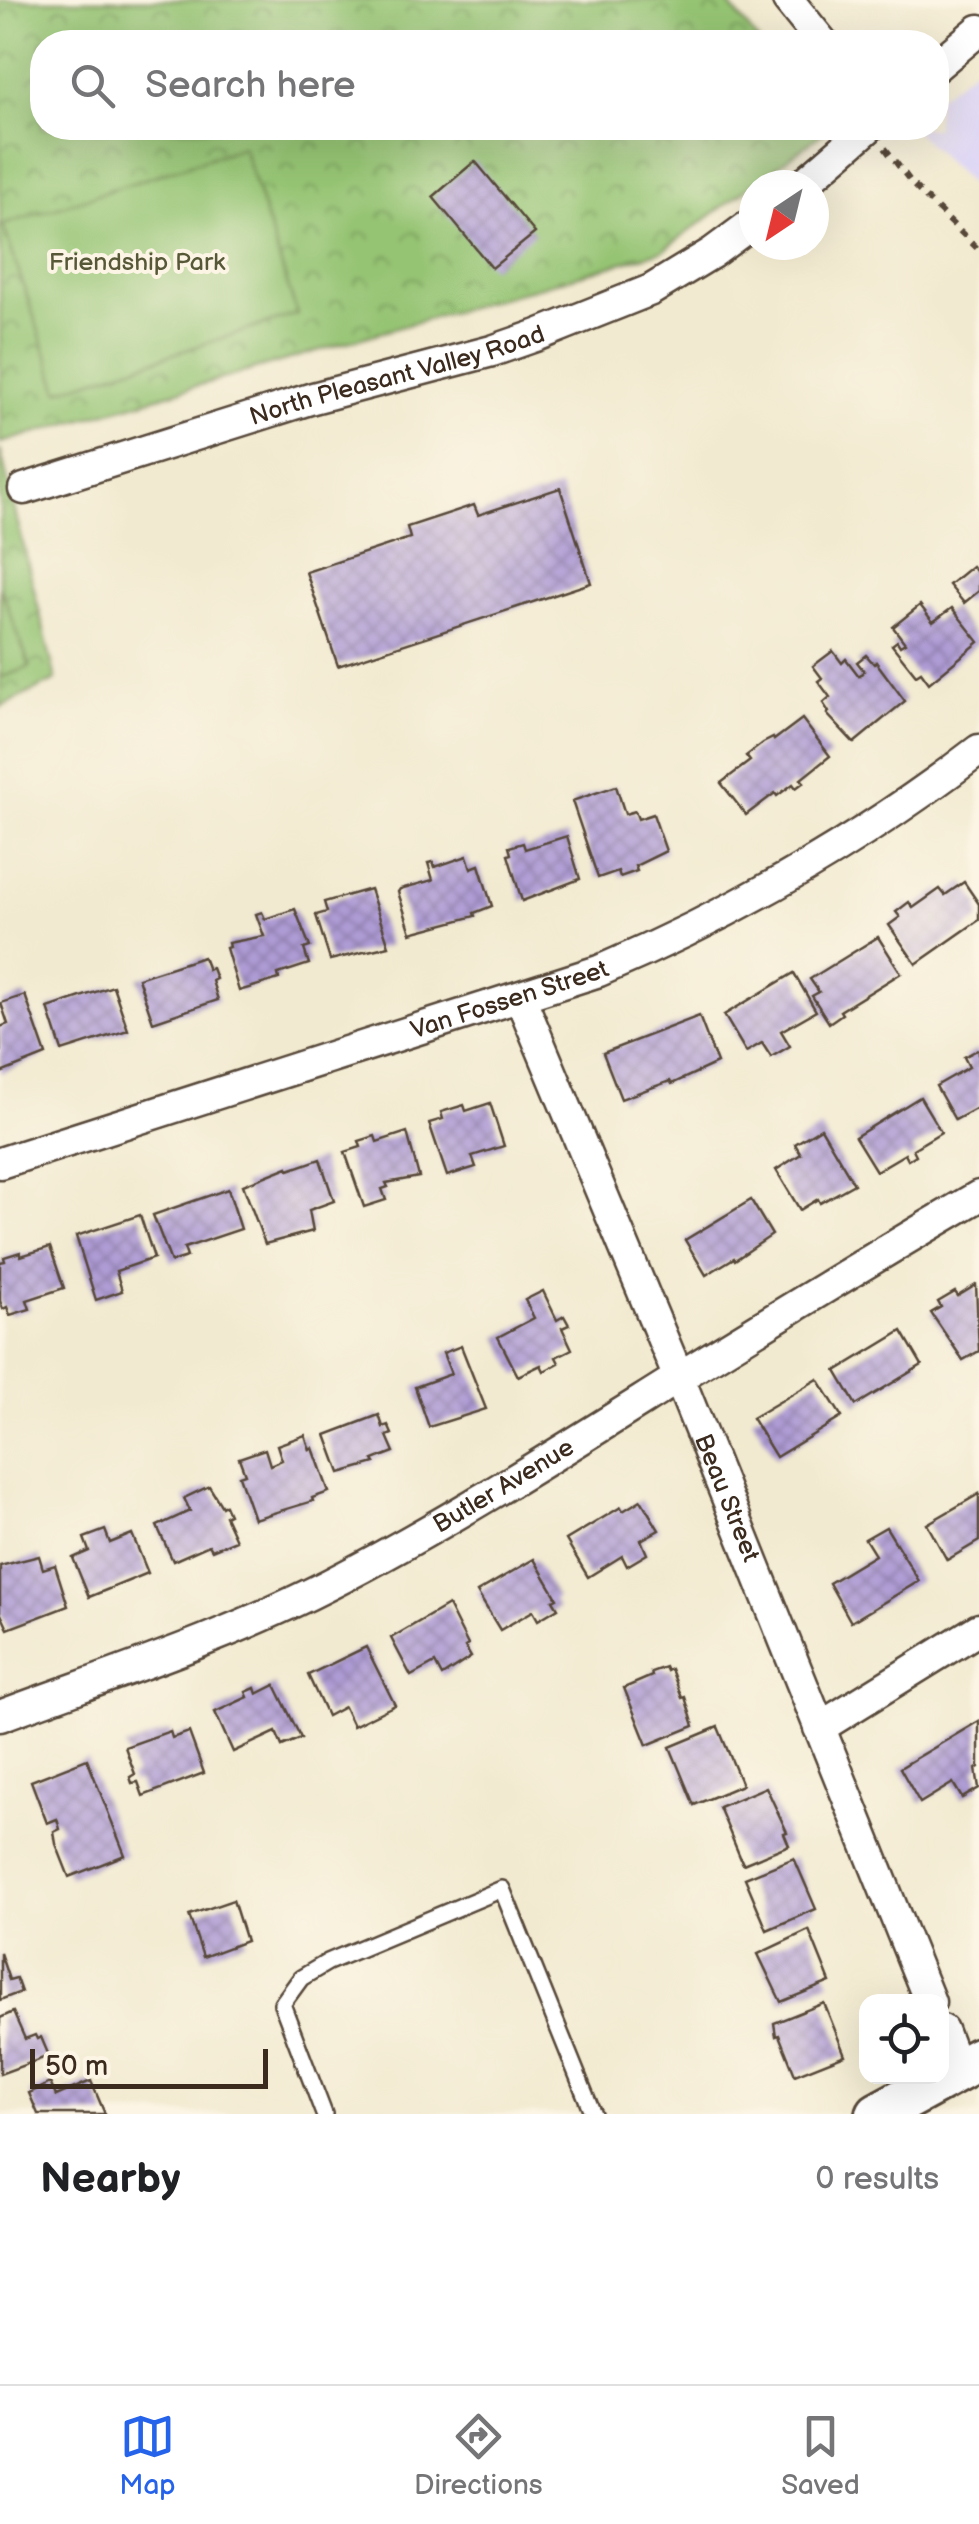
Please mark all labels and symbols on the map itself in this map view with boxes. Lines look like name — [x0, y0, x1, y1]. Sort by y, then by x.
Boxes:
north arrow — [739, 170, 829, 260]
park label: Friendship Park — [49, 247, 226, 278]
street label: North Pleasant Valley Road — [246, 318, 549, 432]
street label: Van Fossen Street — [407, 953, 613, 1046]
street label: Beau Street — [688, 1429, 767, 1567]
street label: Butler Avenue — [428, 1431, 580, 1540]
scale bar — [30, 2044, 268, 2088]

